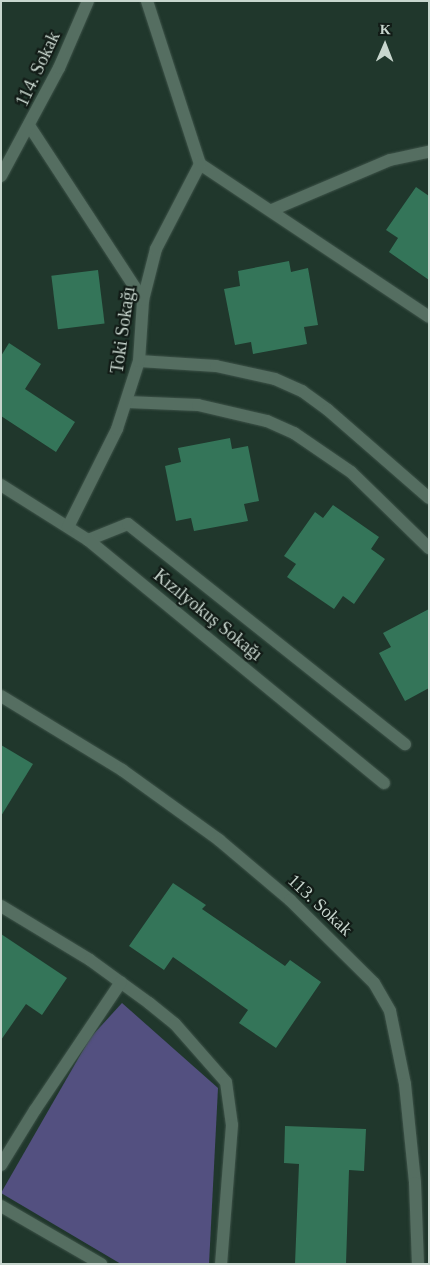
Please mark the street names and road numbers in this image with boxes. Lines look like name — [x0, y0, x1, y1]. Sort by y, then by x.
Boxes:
street label: 114. Sokak — [11, 28, 65, 110]
street label: Toki Sokağı — [106, 285, 140, 375]
street label: Kızılyokuş Sokağı — [149, 565, 267, 665]
street label: 113. Sokak — [283, 870, 357, 940]

